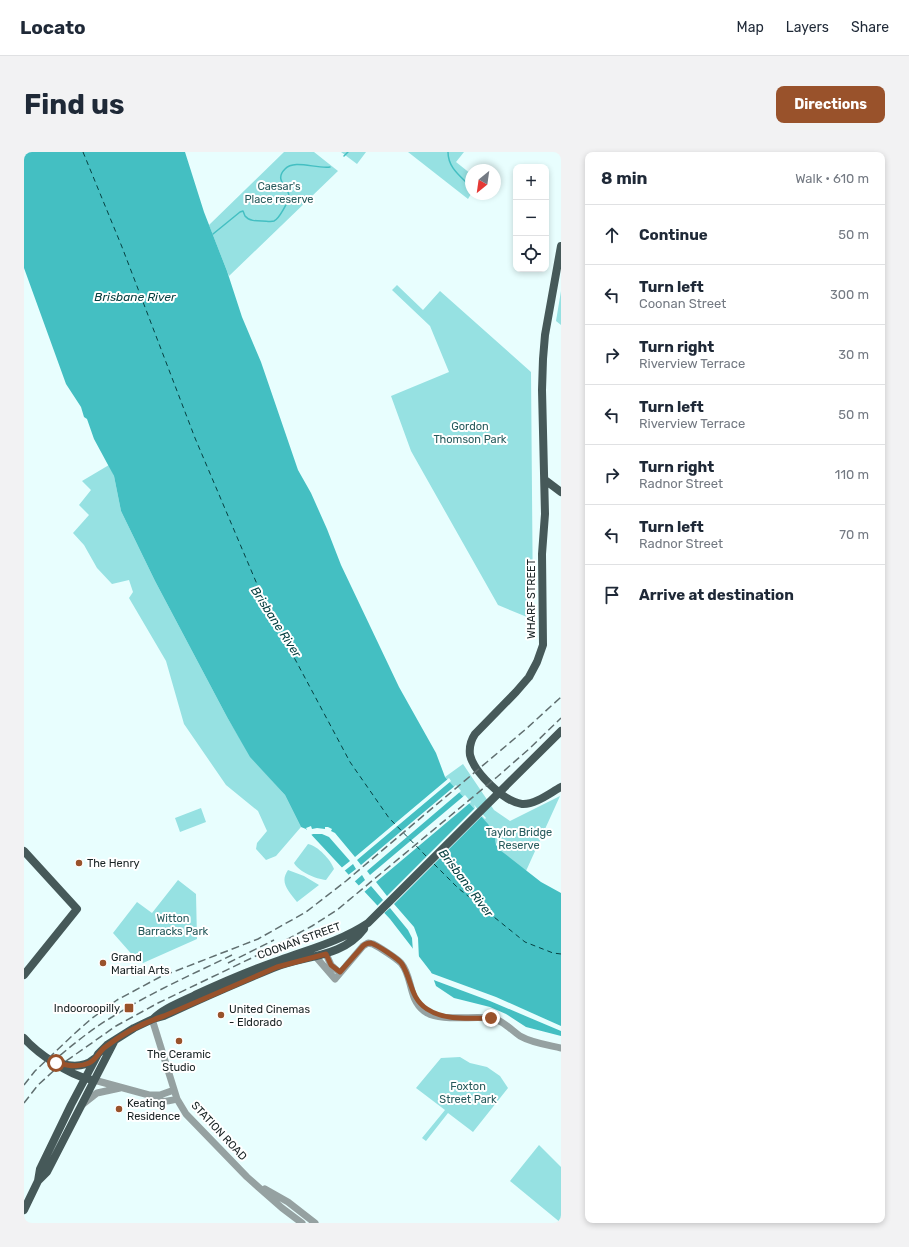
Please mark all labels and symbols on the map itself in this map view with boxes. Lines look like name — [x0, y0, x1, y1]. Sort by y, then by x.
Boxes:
north arrow — [465, 164, 501, 200]
park label: Caesar's Place reserve — [245, 180, 313, 206]
water label: Brisbane River — [94, 290, 176, 304]
park label: Gordon Thomson Park — [433, 420, 507, 446]
street label: WHARF STREET — [525, 558, 538, 639]
water label: Brisbane River — [248, 584, 304, 660]
park label: Taylor Bridge Reserve — [486, 826, 552, 852]
water label: Brisbane River — [436, 846, 496, 920]
place label: The Henry — [87, 857, 140, 870]
marker: The Henry — [74, 858, 84, 868]
park label: Witton Barracks Park — [138, 912, 209, 938]
street label: COONAN STREET — [256, 920, 343, 962]
place label: Grand Martial Arts — [111, 951, 170, 977]
marker: Grand Martial Arts — [98, 958, 108, 968]
place label: Indooroopilly — [54, 1002, 120, 1015]
marker: Indooroopilly — [123, 1002, 135, 1014]
place label: United Cinemas - Eldorado — [229, 1003, 310, 1029]
route end — [482, 1009, 500, 1027]
marker: United Cinemas - Eldorado — [216, 1010, 226, 1020]
marker: The Ceramic Studio — [174, 1036, 184, 1046]
place label: The Ceramic Studio — [147, 1048, 211, 1074]
route start — [47, 1054, 65, 1072]
park label: Foxton Street Park — [439, 1080, 497, 1106]
place label: Keating Residence — [127, 1097, 180, 1123]
street label: STATION ROAD — [189, 1099, 249, 1163]
marker: Keating Residence — [114, 1104, 124, 1114]

